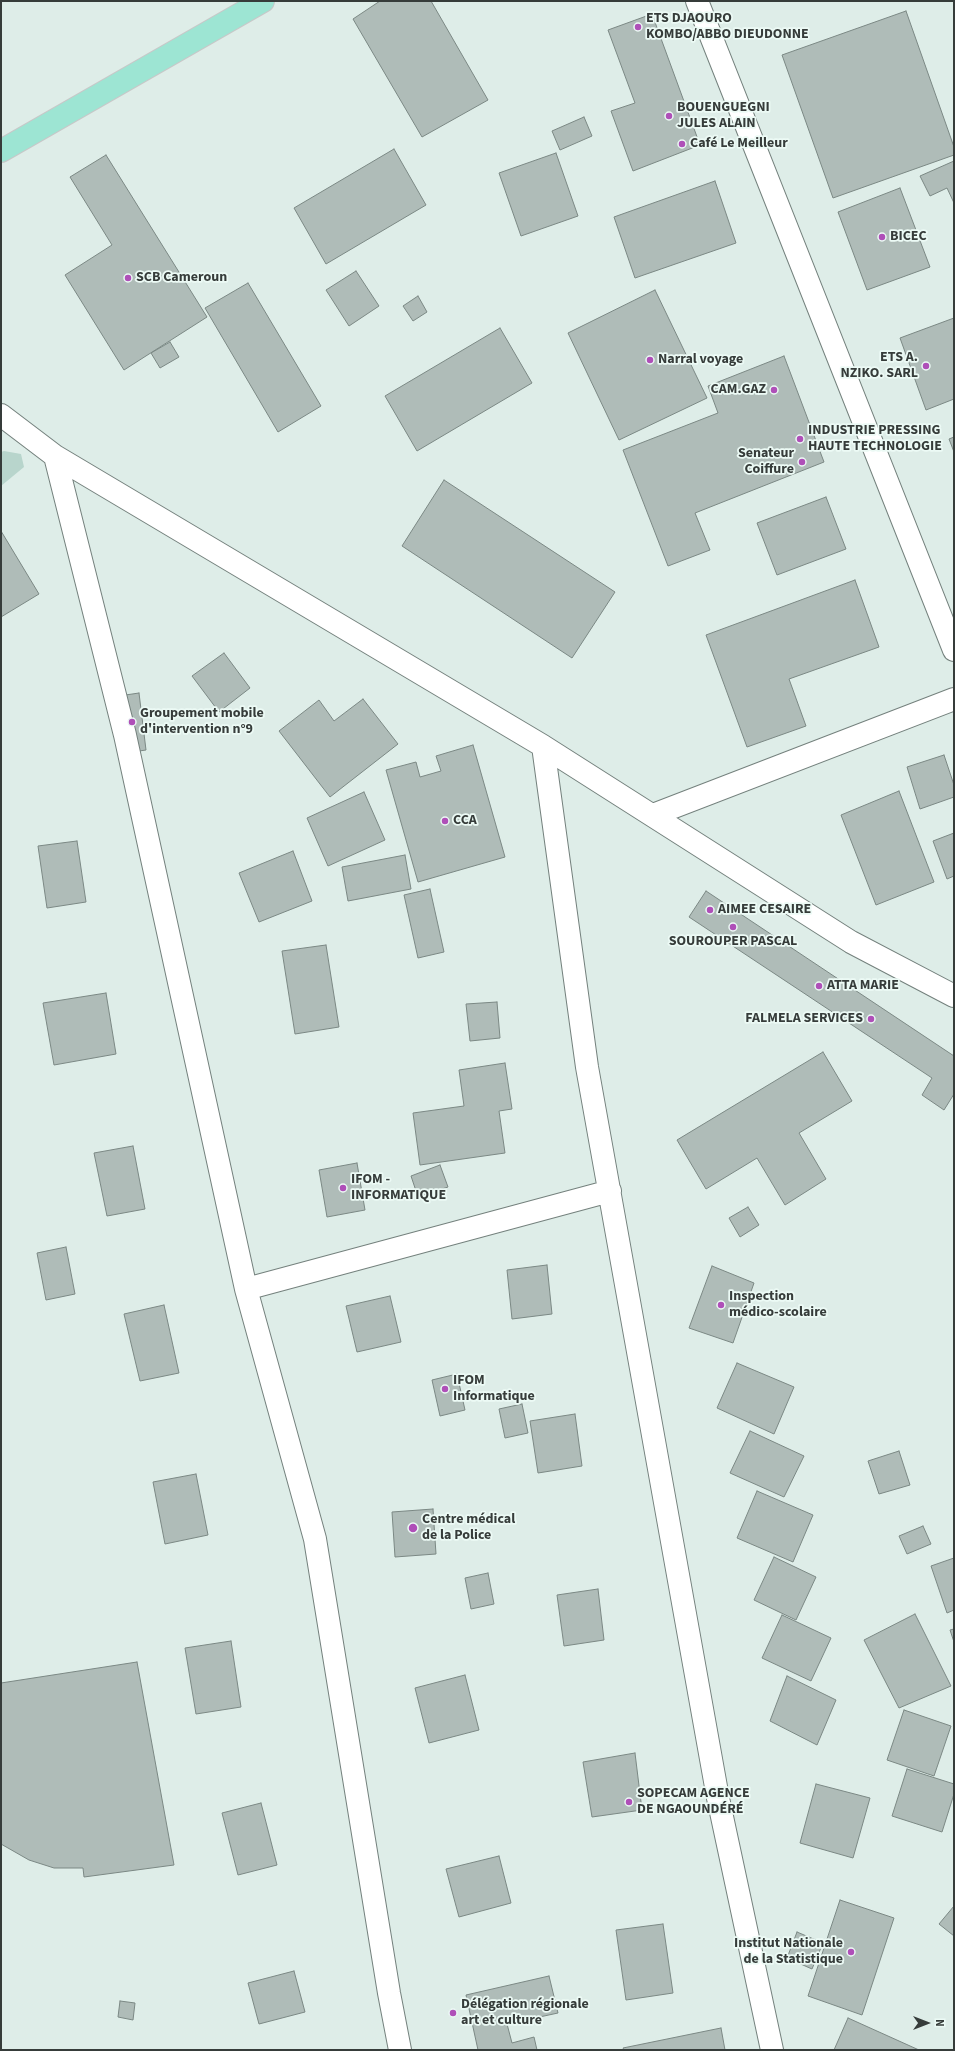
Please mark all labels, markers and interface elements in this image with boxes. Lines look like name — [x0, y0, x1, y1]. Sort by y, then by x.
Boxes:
place label: ETS DJAOURO KOMBO/ABBO DIEUDONNE — [646, 11, 809, 44]
marker: ETS DJAOURO KOMBO/ABBO DIEUDONNE — [633, 22, 643, 32]
place label: BOUENGUEGNI JULES ALAIN — [677, 100, 770, 132]
marker: BOUENGUEGNI JULES ALAIN — [664, 111, 674, 121]
place label: Café Le Meilleur — [690, 136, 788, 152]
marker: Café Le Meilleur — [677, 139, 687, 149]
place label: BICEC — [890, 229, 927, 245]
marker: BICEC — [877, 232, 887, 242]
place label: SCB Cameroun — [136, 270, 227, 286]
marker: SCB Cameroun — [123, 273, 133, 283]
place label: ETS A. NZIKO. SARL — [840, 350, 918, 382]
place label: Narral voyage — [658, 352, 743, 368]
marker: Narral voyage — [645, 355, 655, 365]
marker: ETS A. NZIKO. SARL — [921, 361, 931, 371]
place label: CAM.GAZ — [711, 382, 766, 398]
marker: CAM.GAZ — [769, 385, 779, 395]
place label: INDUSTRIE PRESSING HAUTE TECHNOLOGIE — [808, 423, 942, 456]
marker: INDUSTRIE PRESSING HAUTE TECHNOLOGIE — [795, 434, 805, 444]
place label: Senateur Coiffure — [738, 446, 794, 478]
marker: Senateur Coiffure — [797, 457, 807, 467]
place label: Groupement mobile d'intervention n°9 — [140, 706, 264, 738]
marker: Groupement mobile d'intervention n°9 — [127, 717, 137, 727]
place label: CCA — [453, 813, 477, 829]
marker: CCA — [440, 816, 450, 826]
place label: AIMEE CESAIRE — [718, 902, 811, 918]
marker: AIMEE CESAIRE — [705, 905, 715, 915]
marker: SOUROUPER PASCAL — [728, 922, 738, 932]
place label: SOUROUPER PASCAL — [669, 934, 797, 950]
place label: ATTA MARIE — [827, 978, 899, 994]
marker: ATTA MARIE — [814, 981, 824, 991]
place label: FALMELA SERVICES — [745, 1011, 863, 1027]
marker: FALMELA SERVICES — [866, 1014, 876, 1024]
place label: IFOM - INFORMATIQUE — [351, 1172, 446, 1204]
marker: IFOM - INFORMATIQUE — [338, 1183, 348, 1193]
place label: Inspection médico-scolaire — [729, 1289, 827, 1322]
marker: Inspection médico-scolaire — [716, 1300, 726, 1310]
place label: IFOM Informatique — [453, 1373, 535, 1406]
marker: IFOM Informatique — [440, 1384, 450, 1394]
place label: Centre médical de la Police — [422, 1512, 515, 1544]
marker: Centre médical de la Police — [407, 1522, 419, 1534]
place label: SOPECAM AGENCE DE NGAOUNDÉRÉ — [637, 1786, 750, 1818]
marker: SOPECAM AGENCE DE NGAOUNDÉRÉ — [624, 1797, 634, 1807]
place label: Institut Nationale de la Statistique — [734, 1936, 843, 1968]
marker: Institut Nationale de la Statistique — [846, 1947, 856, 1957]
place label: Délégation régionale art et culture — [461, 1997, 589, 2030]
north arrow — [907, 2003, 947, 2043]
marker: Délégation régionale art et culture — [448, 2008, 458, 2018]
text: N — [932, 2019, 947, 2027]

